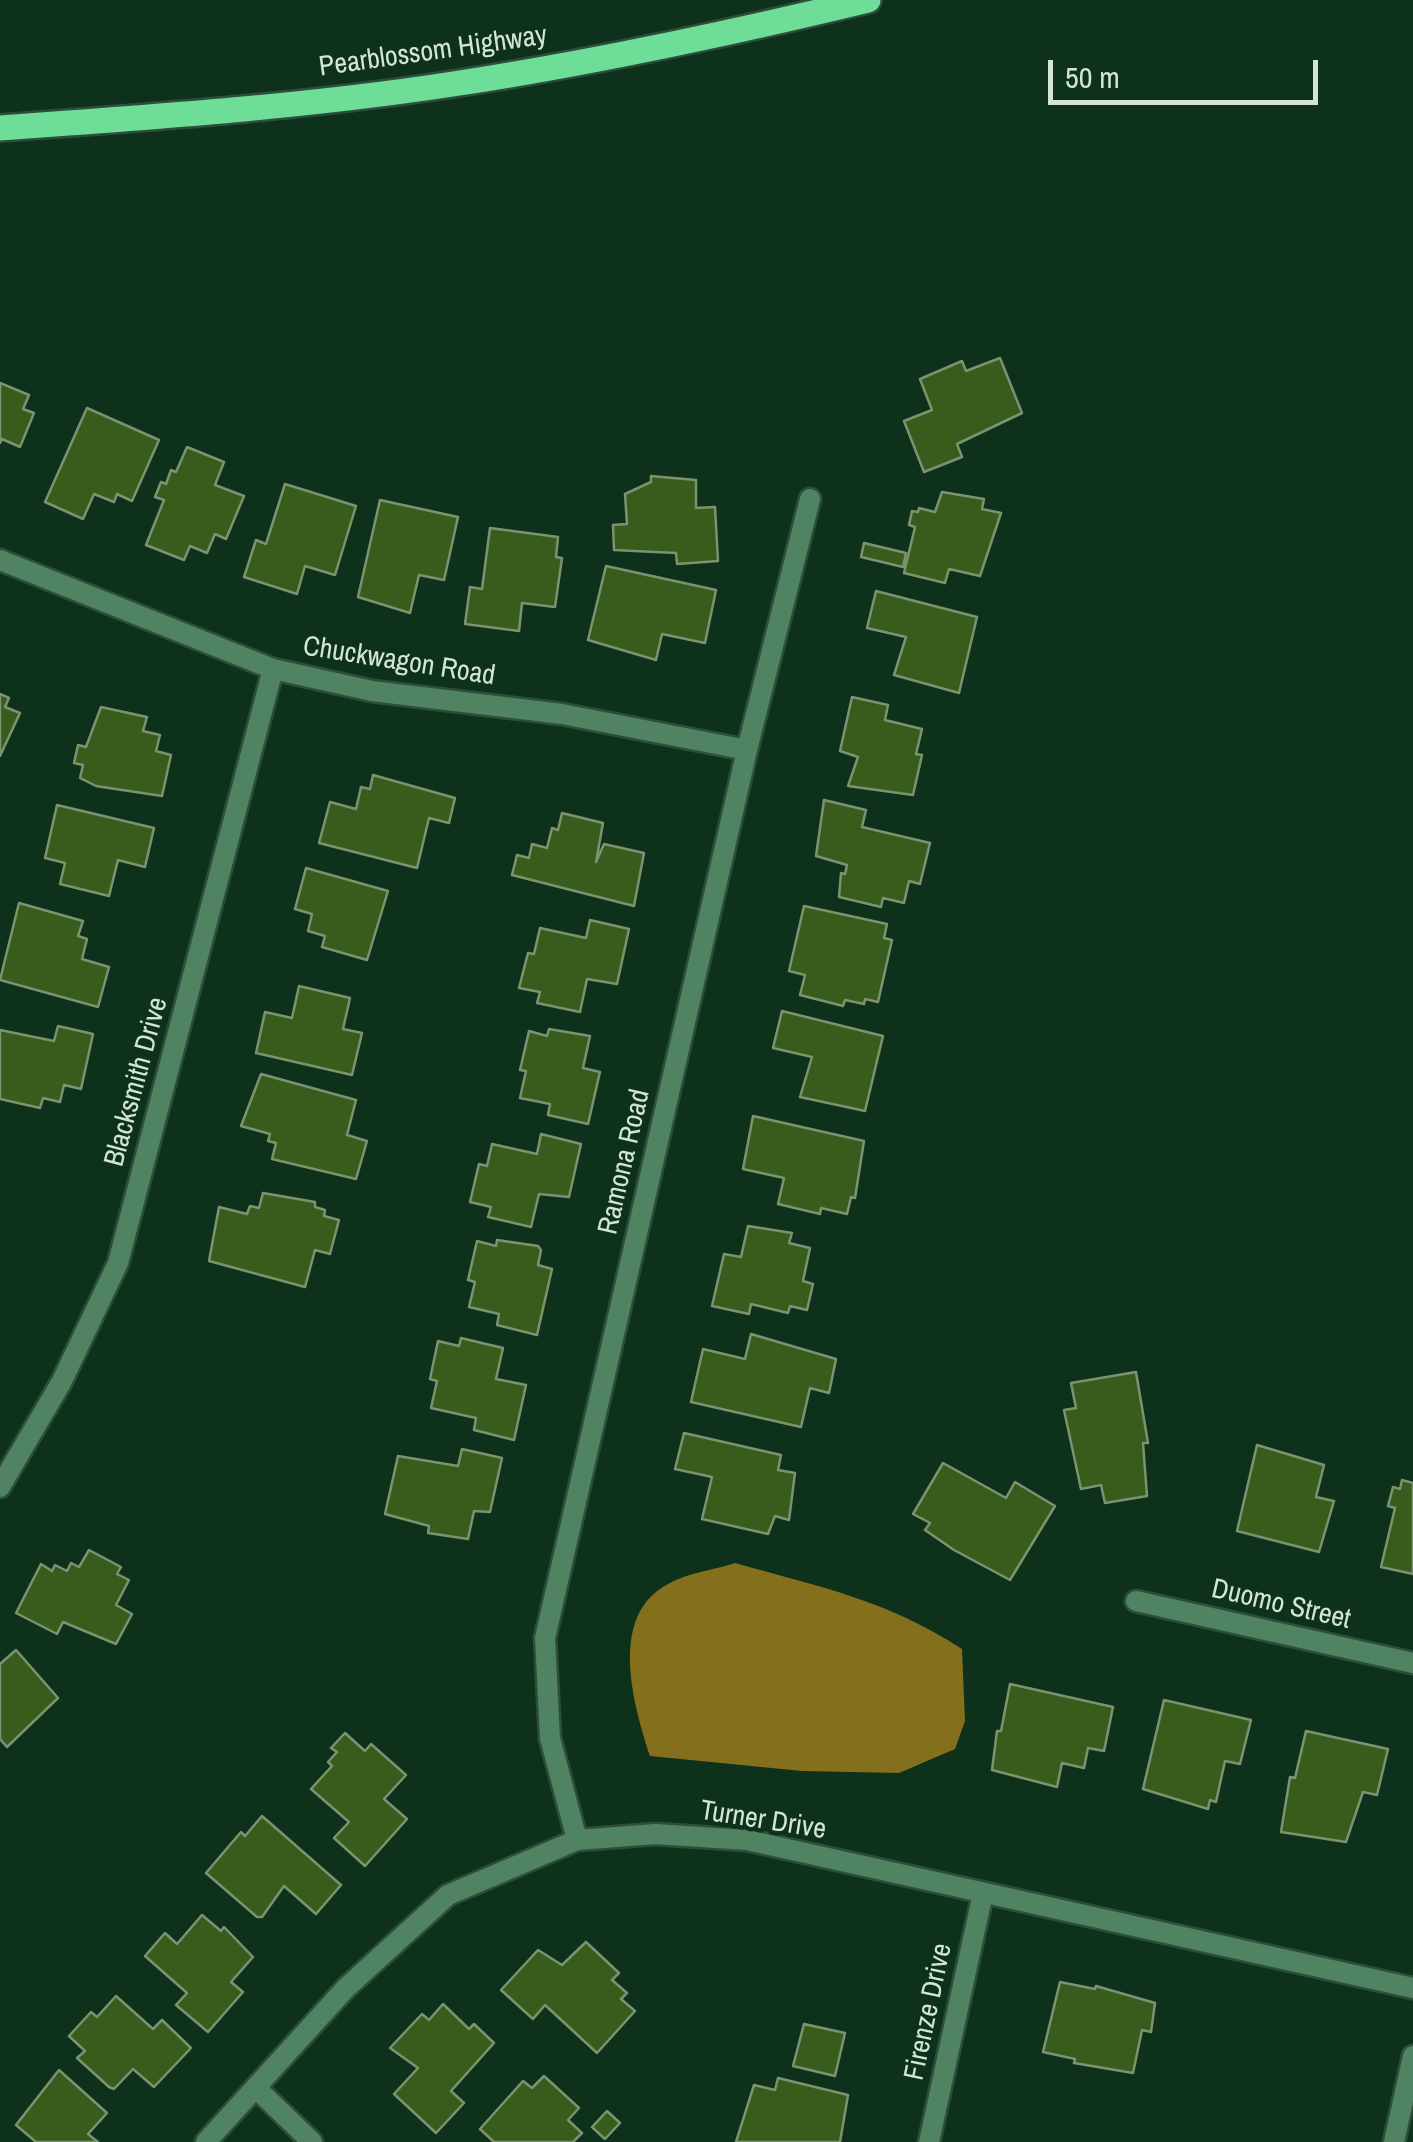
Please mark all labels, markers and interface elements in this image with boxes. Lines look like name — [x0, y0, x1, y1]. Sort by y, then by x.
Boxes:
street label: Pearblossom Highway — [317, 19, 549, 85]
scale bar — [1053, 40, 1323, 102]
text: 50 m — [1065, 57, 1120, 97]
street label: Chuckwagon Road — [301, 630, 497, 694]
street label: Blacksmith Drive — [98, 994, 176, 1170]
street label: Ramona Road — [592, 1086, 658, 1238]
street label: Duomo Street — [1208, 1573, 1354, 1637]
street label: Turner Drive — [698, 1794, 828, 1848]
street label: Firenze Drive — [898, 1940, 960, 2084]

